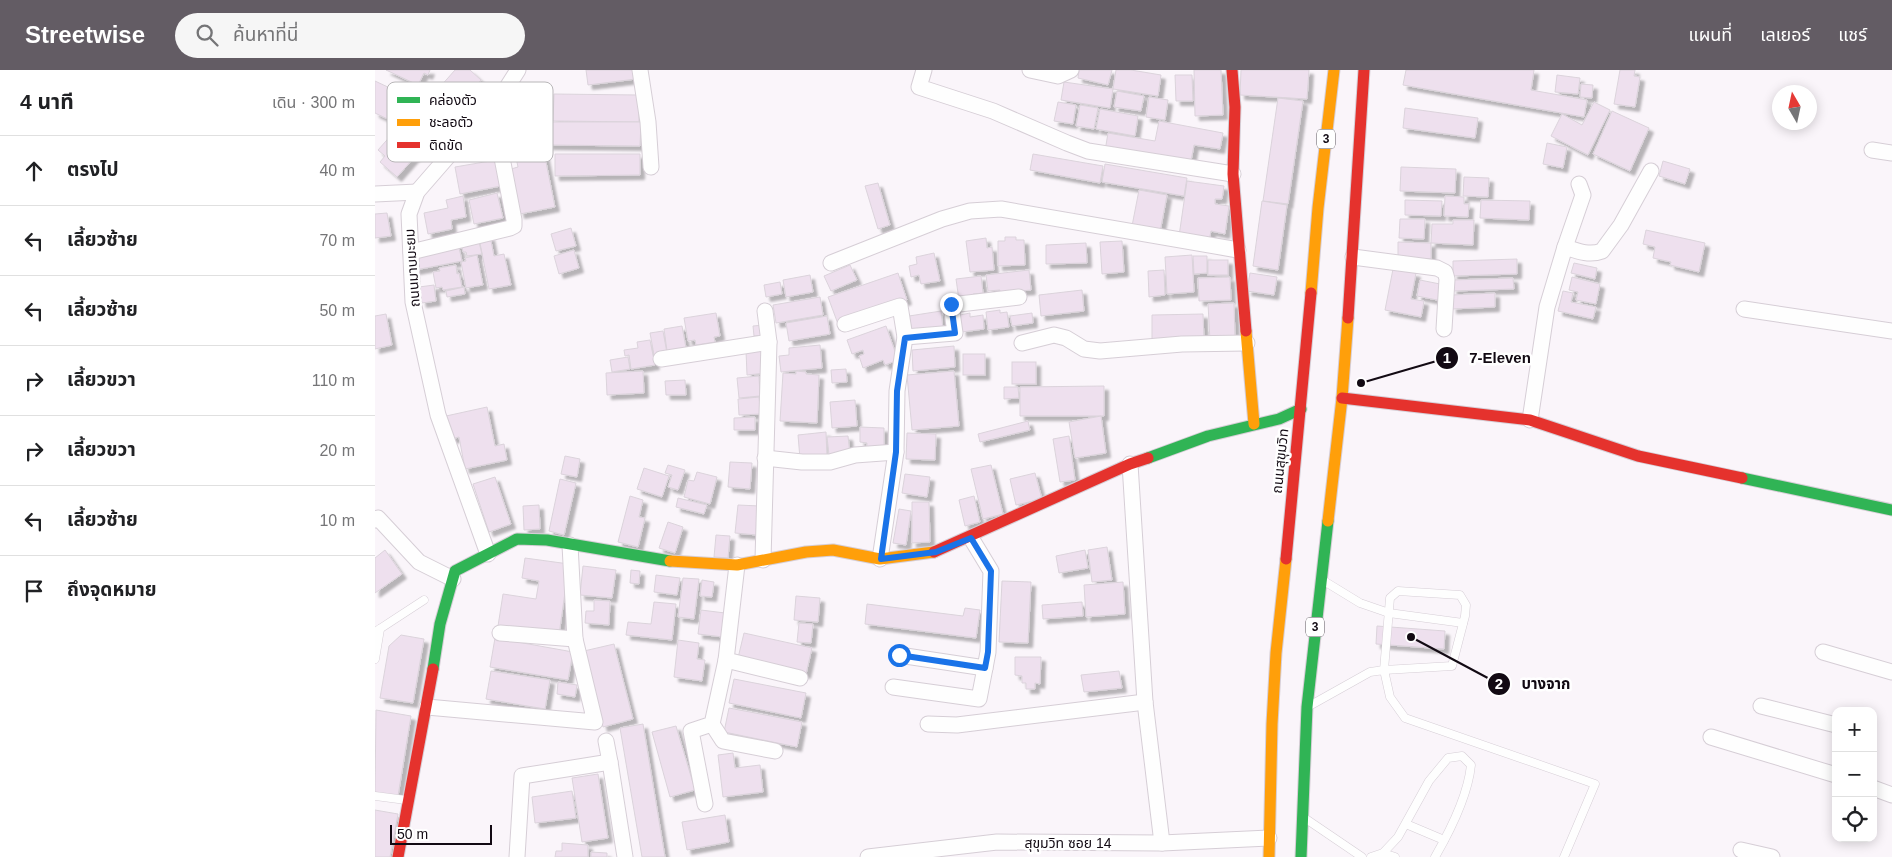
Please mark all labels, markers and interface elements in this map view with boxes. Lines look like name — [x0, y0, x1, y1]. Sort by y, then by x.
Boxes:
search box — [175, 13, 525, 58]
text: Streetwise — [25, 21, 145, 48]
icon: search — [193, 21, 221, 49]
text: ค้นหาที่นี่ — [233, 24, 298, 45]
text: แผนที่ — [1688, 25, 1732, 45]
text: เลเยอร์ — [1760, 25, 1810, 45]
text: แชร์ — [1838, 25, 1867, 45]
legend — [387, 82, 553, 162]
north arrow — [1772, 85, 1817, 130]
text: 4 นาที — [20, 90, 74, 113]
text: คล่องตัว — [429, 92, 477, 108]
text: เดิน · 300 m — [272, 94, 355, 111]
text: ชะลอตัว — [429, 114, 473, 130]
road number: 3 — [1317, 130, 1335, 148]
text: ติดขัด — [429, 137, 463, 153]
icon: ahead — [20, 157, 48, 185]
text: ตรงไป — [67, 159, 119, 180]
text: 40 m — [319, 162, 355, 179]
icon: left — [20, 227, 48, 255]
street label: ถนนมาบมะยม — [401, 228, 423, 308]
text: เลี้ยวซ้าย — [67, 229, 138, 250]
text: 70 m — [319, 232, 355, 249]
route end — [940, 293, 963, 316]
icon: left — [20, 297, 48, 325]
text: เลี้ยวซ้าย — [67, 299, 138, 320]
text: 50 m — [319, 302, 355, 319]
callout: 7-Eleven — [1434, 343, 1541, 373]
text: 1 — [1443, 349, 1451, 366]
text: 7-Eleven — [1469, 349, 1531, 366]
icon: right — [20, 367, 48, 395]
text: เลี้ยวขวา — [67, 369, 136, 390]
text: 110 m — [312, 372, 355, 389]
street label: ถนนสุขุมวิท — [1269, 428, 1292, 494]
icon: right — [20, 437, 48, 465]
text: เลี้ยวขวา — [67, 439, 136, 460]
text: 20 m — [319, 442, 355, 459]
icon: left — [20, 507, 48, 535]
text: เลี้ยวซ้าย — [67, 509, 138, 530]
text: 10 m — [319, 512, 355, 529]
icon: arrive — [20, 577, 48, 605]
text: ถึงจุดหมาย — [67, 579, 157, 600]
road number: 3 — [1306, 618, 1324, 636]
route start — [888, 644, 911, 667]
callout: บางจาก — [1487, 669, 1581, 699]
text: 2 — [1495, 675, 1503, 692]
text: บางจาก — [1522, 675, 1570, 692]
map controls — [1832, 707, 1877, 842]
button: + — [1832, 707, 1877, 752]
button: − — [1832, 752, 1877, 797]
button: locate — [1832, 797, 1877, 842]
scale bar — [390, 822, 493, 845]
text: 50 m — [397, 826, 428, 842]
street label: สุขุมวิท ซอย 14 — [1024, 835, 1112, 852]

